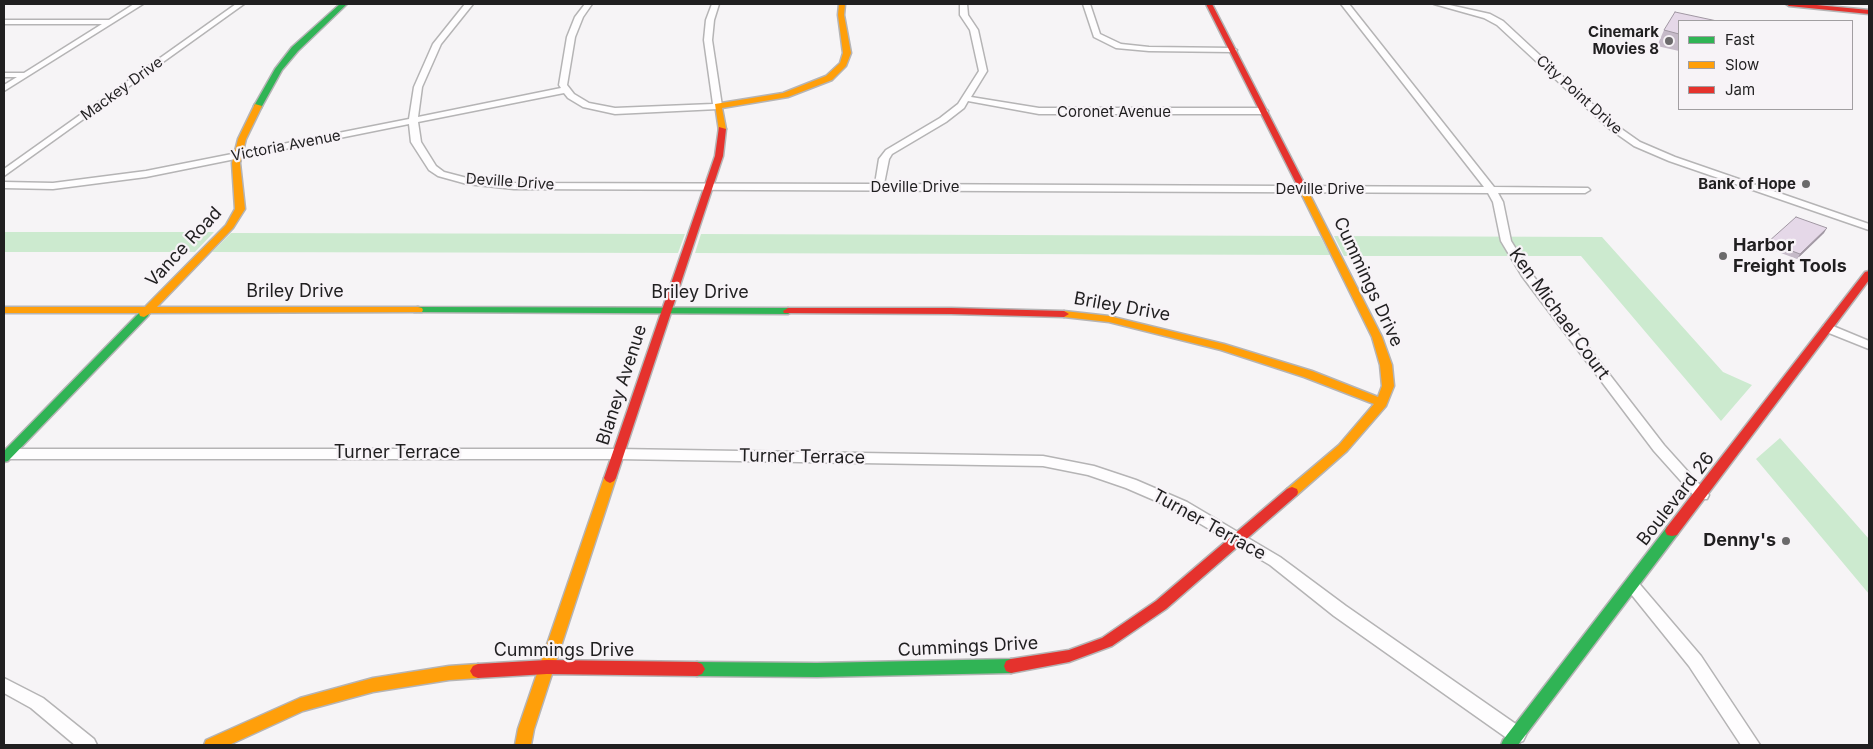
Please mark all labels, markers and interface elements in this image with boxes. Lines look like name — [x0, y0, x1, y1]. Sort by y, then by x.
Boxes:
legend — [1678, 20, 1853, 110]
place label: Cinemark Movies 8 — [1588, 23, 1659, 58]
text: Fast — [1725, 30, 1755, 49]
marker: Cinemark Movies 8 — [1663, 35, 1675, 47]
street label: City Point Drive — [1532, 52, 1626, 138]
street label: Mackey Drive — [78, 53, 166, 125]
text: Slow — [1725, 55, 1759, 74]
text: Jam — [1725, 80, 1755, 99]
street label: Coronet Avenue — [1057, 103, 1171, 121]
street label: Victoria Avenue — [230, 127, 342, 165]
street label: Deville Drive — [465, 170, 555, 194]
place label: Bank of Hope — [1698, 175, 1796, 193]
street label: Deville Drive — [871, 178, 959, 196]
marker: Bank of Hope — [1800, 178, 1812, 190]
street label: Deville Drive — [1276, 180, 1364, 198]
street label: Vance Road — [141, 203, 227, 291]
street label: Cummings Drive — [1329, 214, 1407, 350]
place label: Harbor Freight Tools — [1733, 235, 1847, 278]
street label: Ken Michael Court — [1504, 244, 1614, 384]
marker: Harbor Freight Tools — [1717, 250, 1729, 262]
street label: Briley Drive — [246, 281, 344, 303]
street label: Briley Drive — [651, 282, 749, 304]
street label: Briley Drive — [1072, 288, 1172, 326]
street label: Blaney Avenue — [592, 322, 652, 448]
street label: Turner Terrace — [334, 442, 460, 464]
street label: Turner Terrace — [739, 445, 865, 469]
street label: Boulevard 26 — [1633, 448, 1719, 550]
street label: Turner Terrace — [1148, 485, 1270, 565]
place label: Denny's — [1703, 530, 1776, 552]
marker: Denny's — [1780, 535, 1792, 547]
street label: Cummings Drive — [897, 633, 1039, 661]
street label: Cummings Drive — [494, 640, 634, 662]

